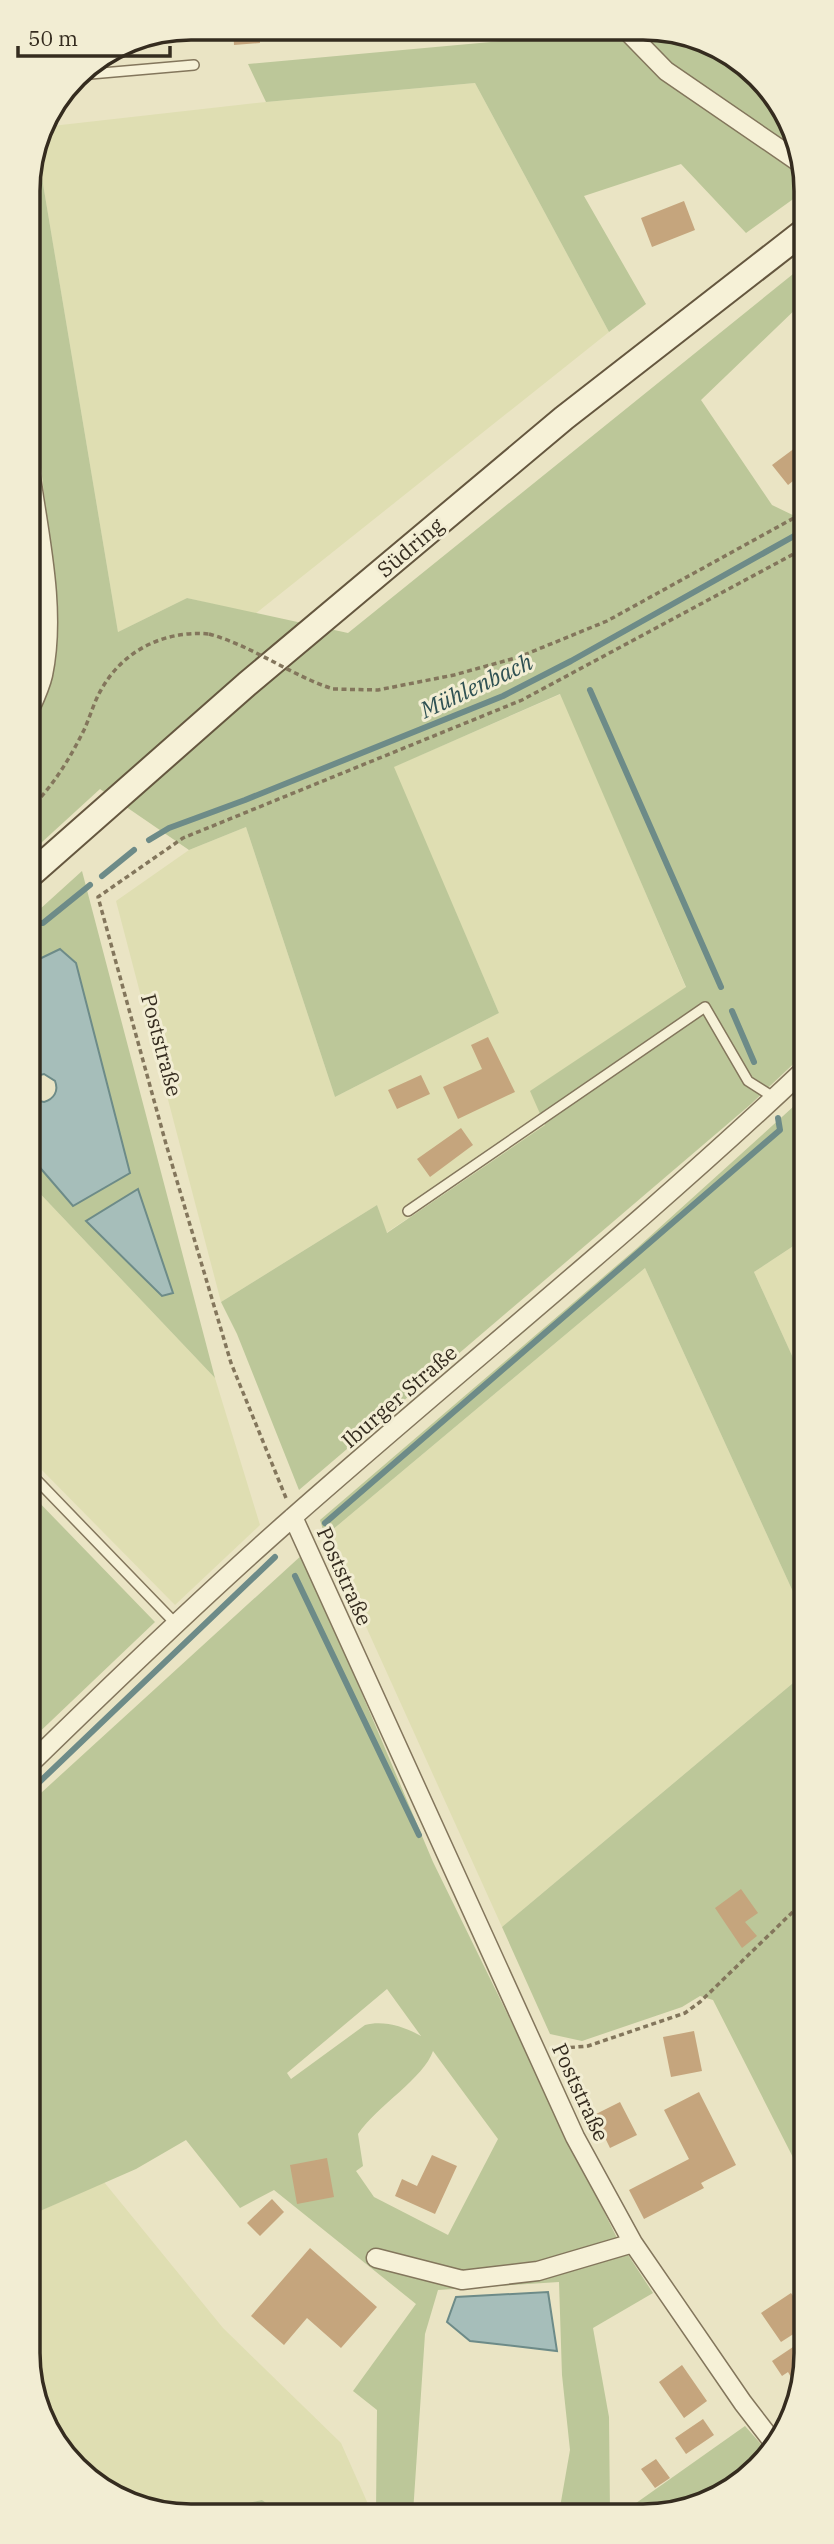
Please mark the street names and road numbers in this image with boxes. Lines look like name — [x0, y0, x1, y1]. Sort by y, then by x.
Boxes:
street label: Südring — [371, 511, 450, 583]
street label: Poststraße — [135, 991, 189, 1099]
street label: Iburger Straße — [335, 1338, 463, 1454]
street label: Poststraße — [311, 1522, 379, 1630]
street label: Poststraße — [546, 2038, 616, 2146]

